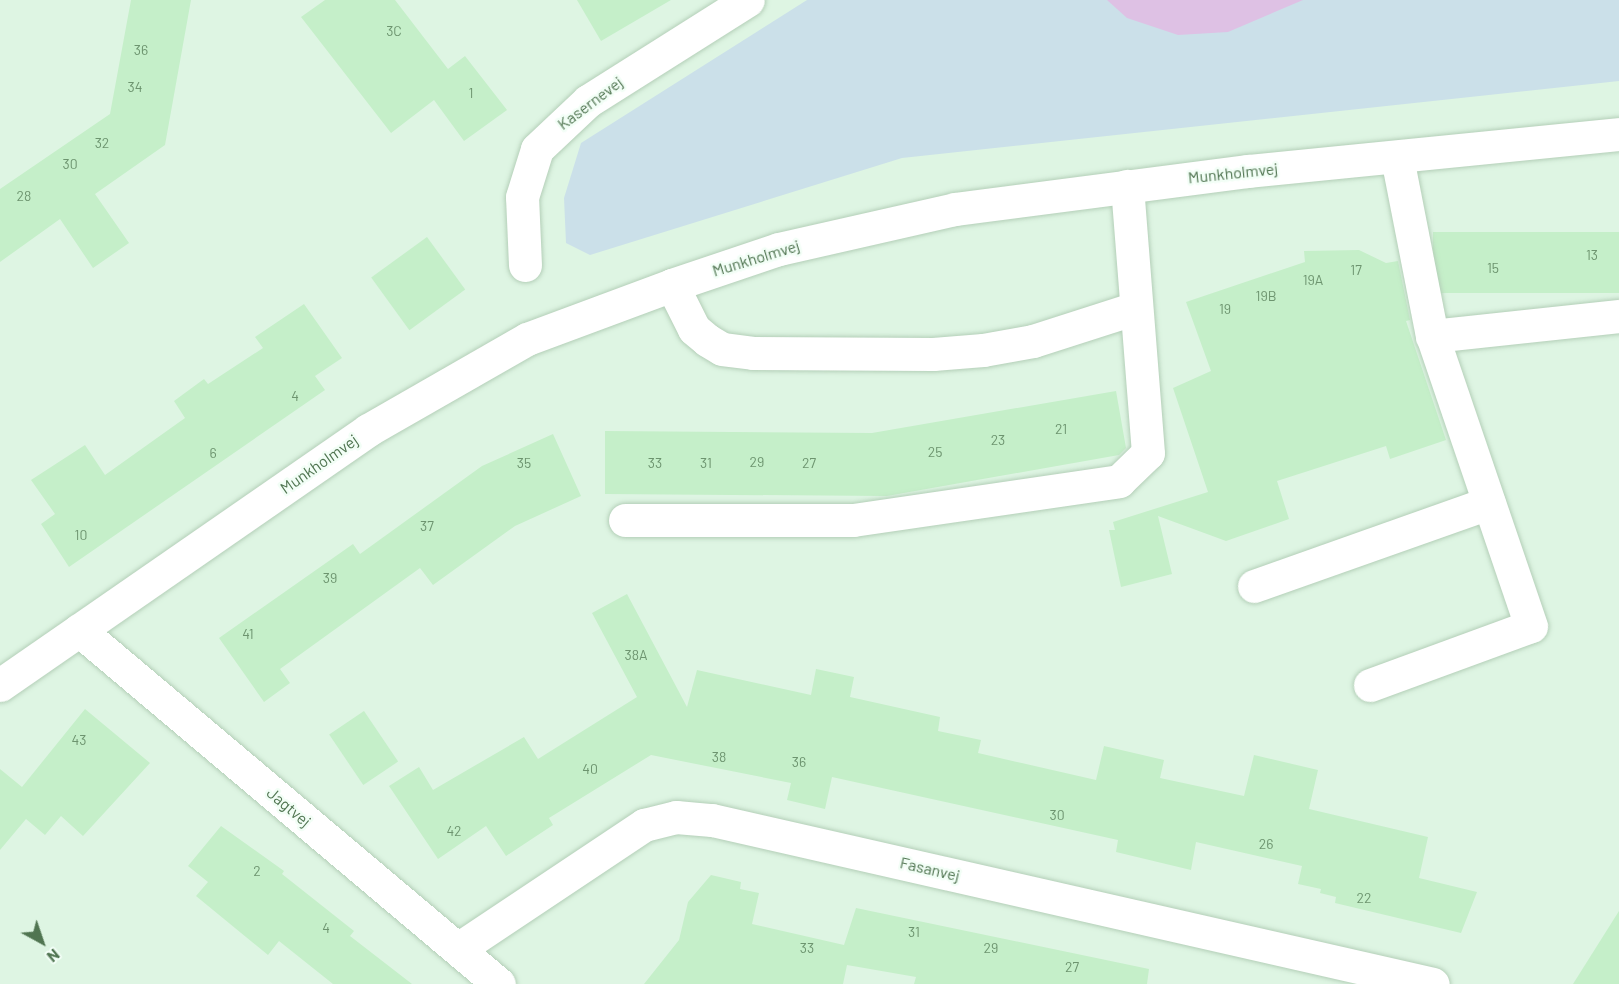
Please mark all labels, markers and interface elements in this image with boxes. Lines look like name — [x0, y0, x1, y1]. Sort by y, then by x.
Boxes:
house number: 3C — [386, 23, 402, 39]
house number: 36 — [134, 42, 148, 58]
street label: Kasernevej — [554, 72, 626, 134]
house number: 34 — [128, 79, 142, 95]
house number: 1 — [469, 85, 473, 101]
house number: 32 — [95, 135, 109, 151]
house number: 30 — [62, 156, 78, 172]
street label: Munkholmvej — [1187, 159, 1279, 187]
house number: 28 — [17, 188, 31, 204]
street label: Munkholmvej — [710, 236, 802, 280]
house number: 13 — [1586, 247, 1598, 263]
house number: 15 — [1487, 260, 1499, 276]
house number: 17 — [1350, 262, 1362, 278]
house number: 19A — [1303, 272, 1323, 288]
house number: 19B — [1256, 288, 1276, 304]
house number: 19 — [1219, 301, 1231, 317]
house number: 4 — [291, 388, 299, 404]
house number: 21 — [1055, 421, 1067, 437]
street label: Munkholmvej — [276, 430, 362, 498]
house number: 23 — [991, 432, 1005, 448]
house number: 25 — [928, 444, 942, 460]
house number: 6 — [209, 445, 217, 461]
house number: 29 — [750, 454, 764, 470]
house number: 35 — [517, 455, 531, 471]
house number: 33 — [648, 455, 662, 471]
house number: 31 — [700, 455, 712, 471]
house number: 27 — [802, 455, 816, 471]
house number: 37 — [420, 518, 434, 534]
house number: 10 — [75, 527, 87, 543]
house number: 39 — [323, 570, 337, 586]
house number: 41 — [242, 626, 254, 642]
house number: 38A — [624, 647, 648, 663]
house number: 43 — [72, 732, 86, 748]
house number: 38 — [712, 749, 726, 765]
house number: 36 — [792, 754, 806, 770]
house number: 40 — [582, 761, 598, 777]
street label: Jagtvej — [263, 783, 315, 831]
house number: 30 — [1049, 807, 1065, 823]
house number: 42 — [446, 823, 462, 839]
house number: 26 — [1259, 836, 1273, 852]
street label: Fasanvej — [898, 853, 962, 885]
house number: 2 — [253, 863, 261, 879]
house number: 22 — [1356, 890, 1372, 906]
north arrow — [12, 912, 72, 972]
house number: 4 — [322, 920, 330, 936]
house number: 31 — [908, 924, 920, 940]
house number: 33 — [800, 940, 814, 956]
house number: 29 — [984, 940, 998, 956]
text: N — [44, 945, 64, 967]
house number: 27 — [1065, 959, 1079, 975]

